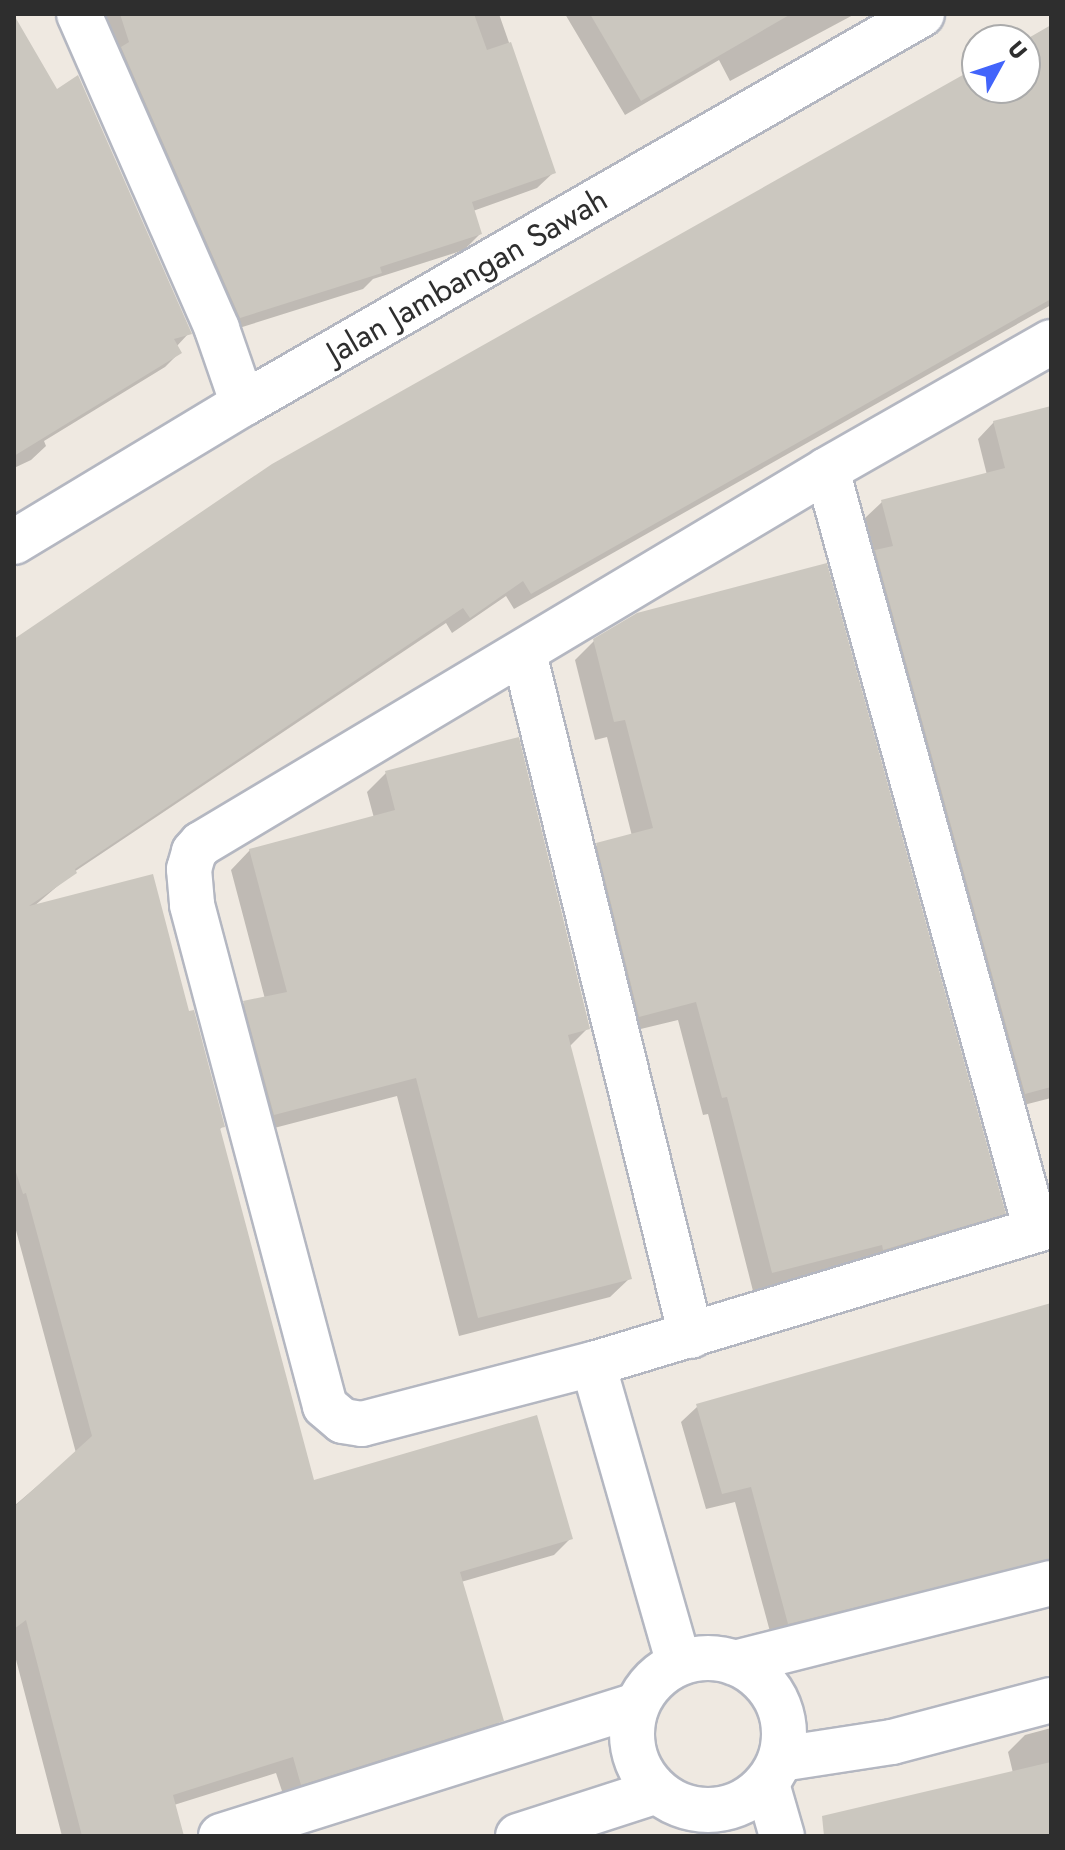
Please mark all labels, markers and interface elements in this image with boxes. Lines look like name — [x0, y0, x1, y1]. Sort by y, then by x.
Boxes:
north arrow — [961, 24, 1041, 104]
text: U — [1001, 34, 1035, 66]
street label: Jalan Jambangan Sawah — [320, 180, 614, 372]

